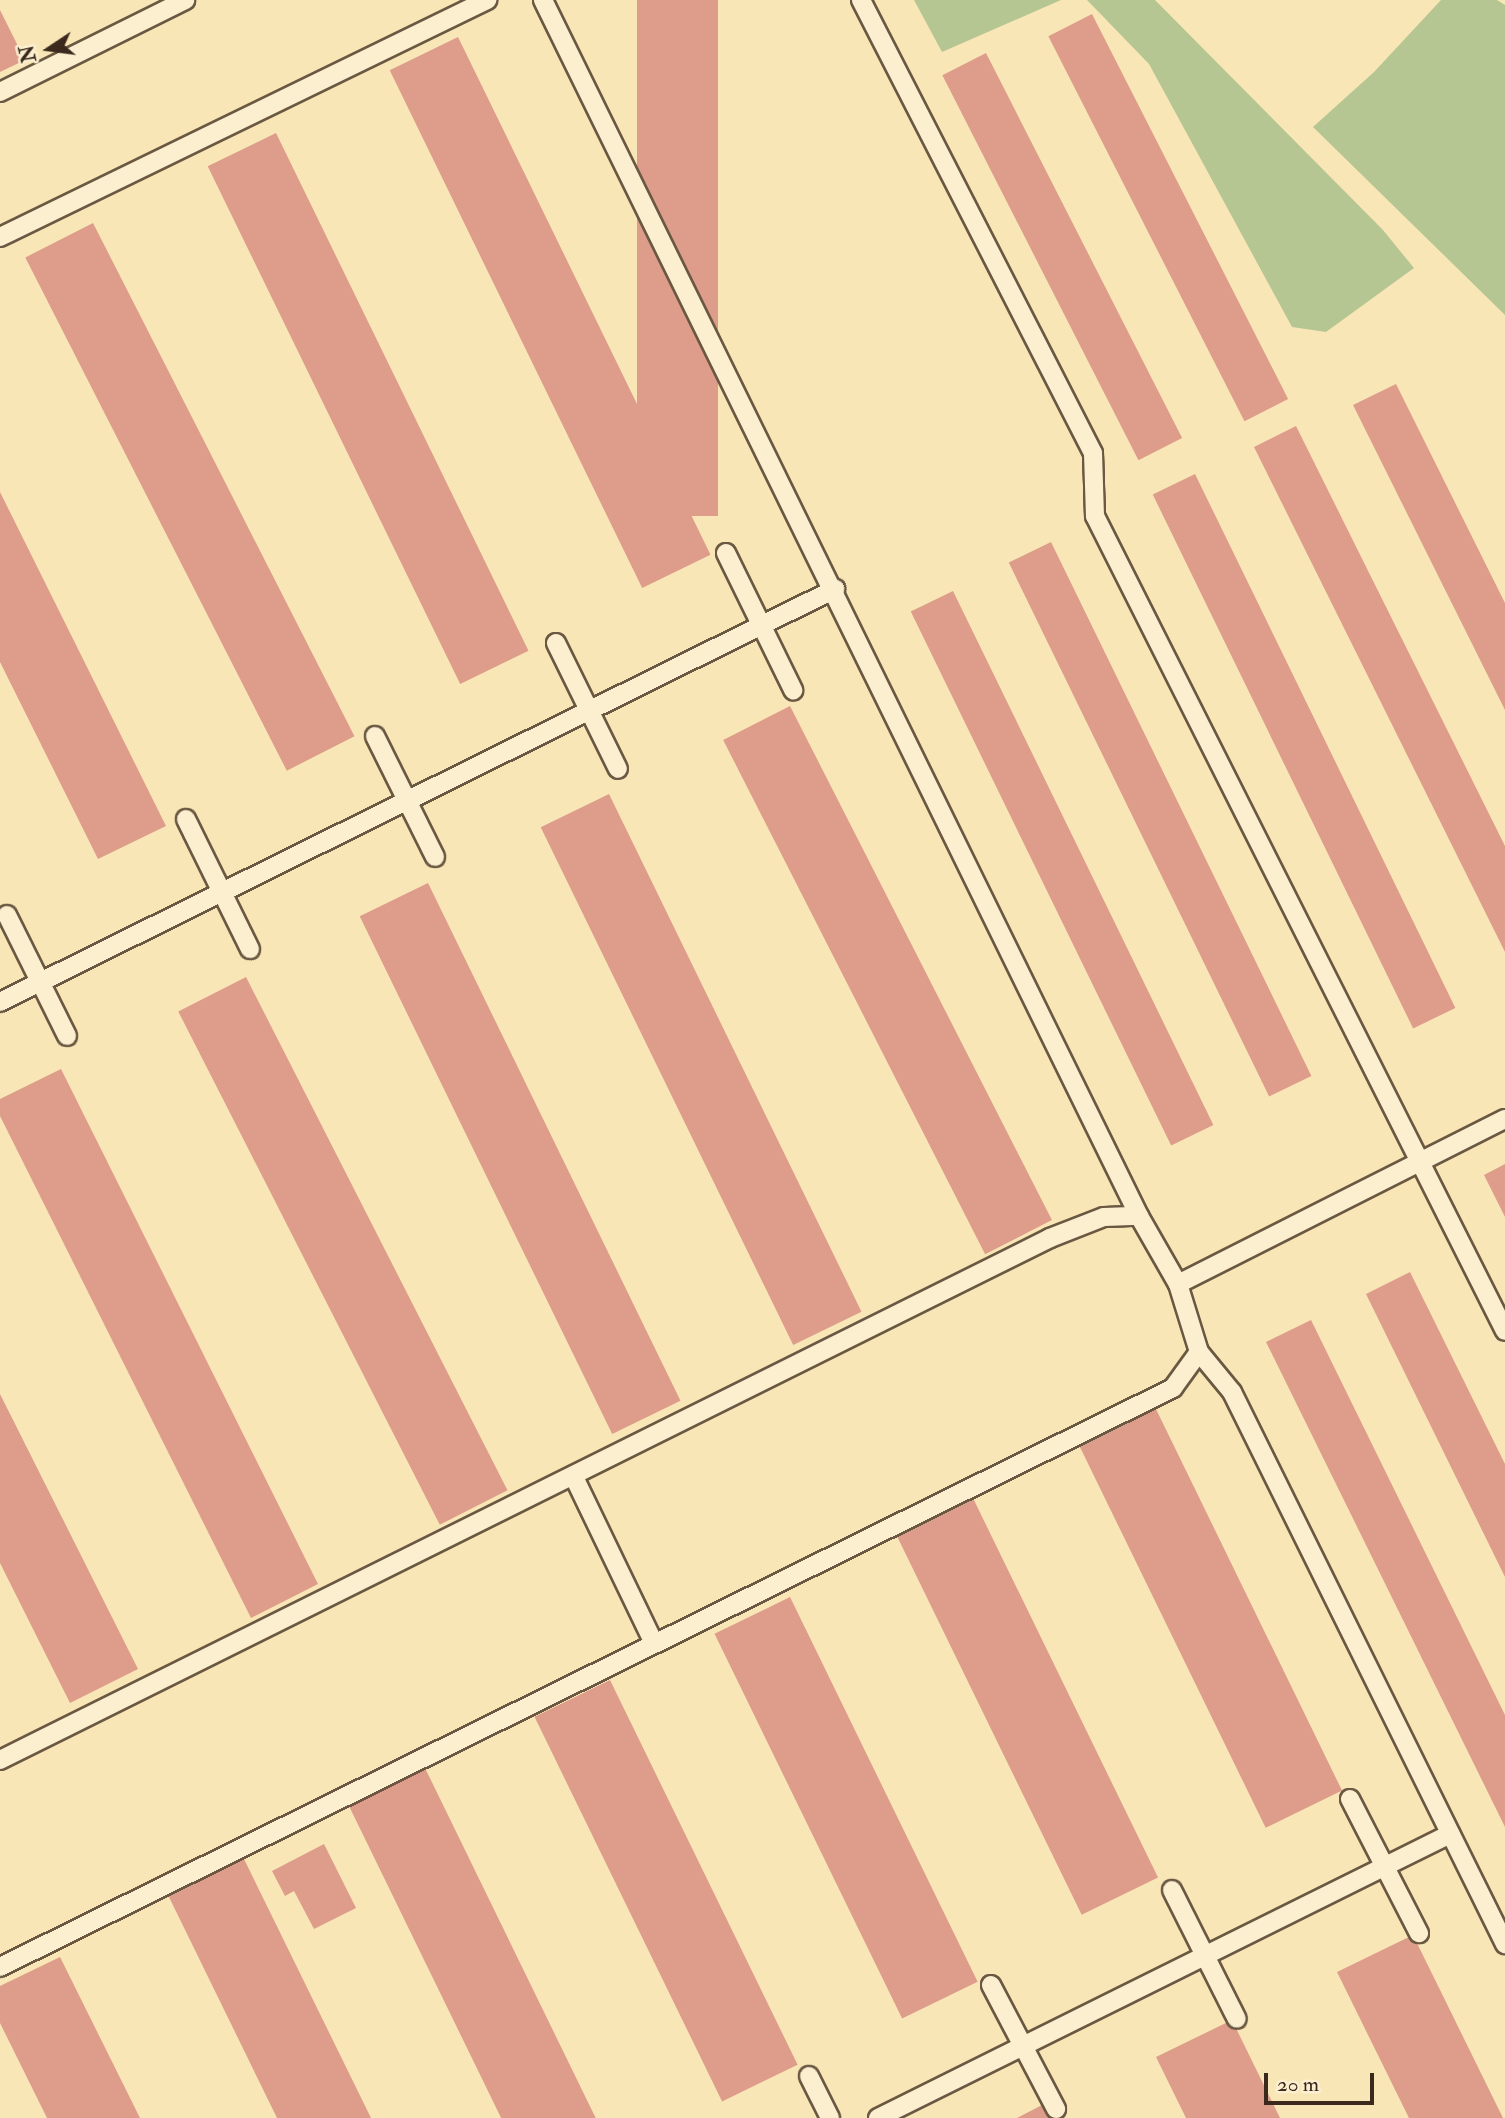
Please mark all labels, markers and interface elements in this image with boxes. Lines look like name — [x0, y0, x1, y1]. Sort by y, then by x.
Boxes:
north arrow — [14, 14, 84, 84]
text: N — [15, 43, 42, 65]
scale bar — [1267, 2058, 1377, 2102]
text: 20 m — [1277, 2071, 1319, 2098]

